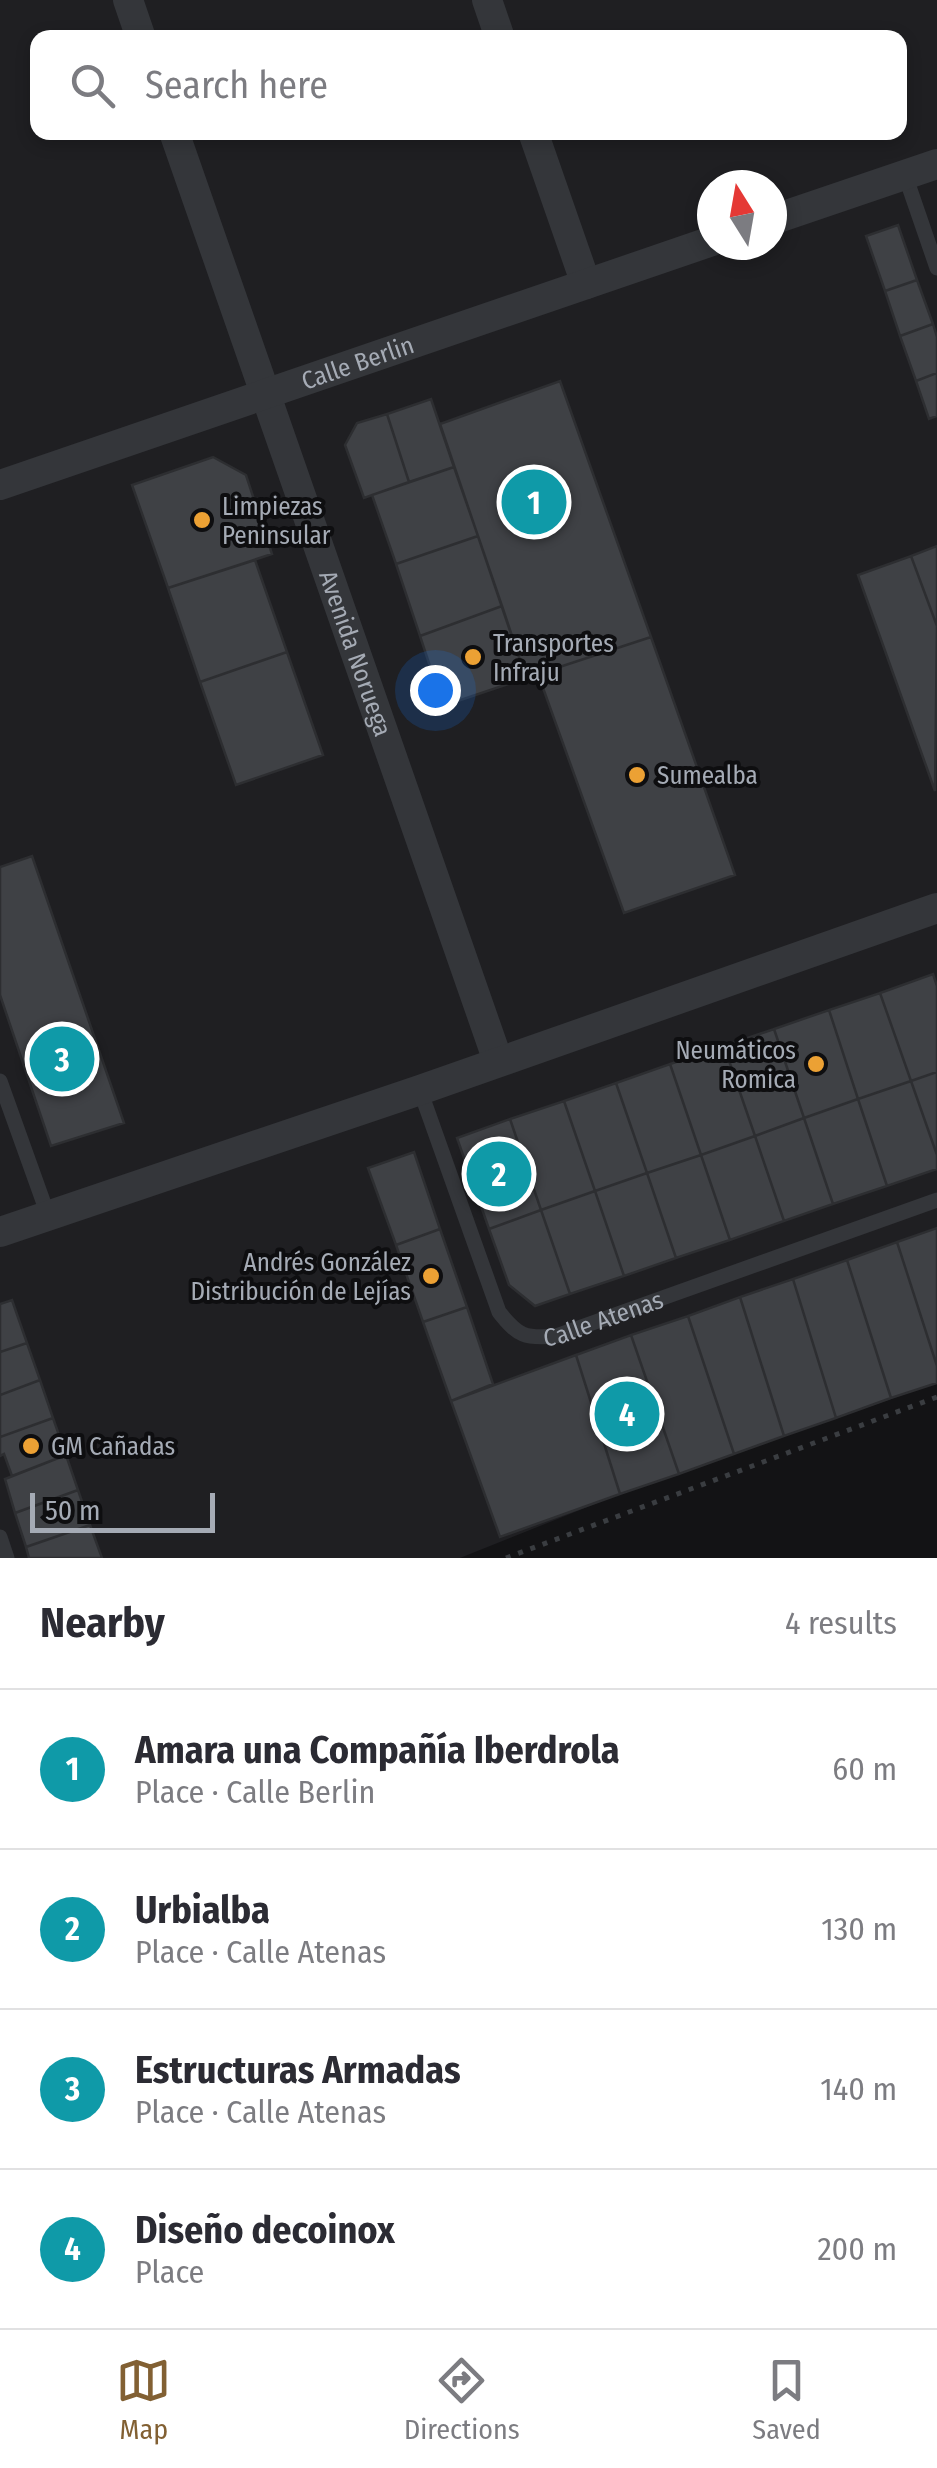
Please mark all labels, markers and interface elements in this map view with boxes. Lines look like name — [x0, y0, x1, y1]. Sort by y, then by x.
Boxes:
search box — [30, 30, 907, 140]
icon: search — [65, 58, 120, 113]
text: Search here — [145, 62, 328, 108]
north arrow — [697, 170, 787, 260]
street label: Calle Berlin — [298, 330, 418, 397]
pin: 1 — [502, 464, 566, 540]
place label: Limpiezas Peninsular — [222, 492, 331, 551]
marker: Limpiezas Peninsular — [191, 509, 213, 531]
street label: Avenida Noruega — [312, 567, 398, 740]
place label: Transportes Infraju — [493, 629, 614, 688]
marker: Transportes Infraju — [462, 646, 484, 668]
your location — [410, 665, 461, 716]
place label: Sumealba — [657, 761, 758, 791]
marker: Sumealba — [626, 764, 648, 786]
pin: 3 — [30, 1022, 94, 1096]
place label: Neumáticos Romica — [675, 1036, 796, 1095]
marker: Neumáticos Romica — [805, 1053, 827, 1075]
pin: 2 — [466, 1136, 532, 1212]
place label: Andrés González Distribución de Lejías — [191, 1248, 411, 1307]
marker: Andrés González Distribución de Lejías — [420, 1265, 442, 1287]
street label: Calle Atenas — [542, 1285, 667, 1353]
pin: 4 — [594, 1376, 660, 1452]
place label: GM Cañadas — [51, 1432, 175, 1462]
marker: GM Cañadas — [20, 1435, 42, 1457]
scale bar — [30, 1488, 215, 1532]
text: 50 m — [45, 1494, 101, 1527]
text: Nearby — [40, 1598, 165, 1648]
text: 4 results — [785, 1604, 897, 1642]
text: Amara una Compañía Iberdrola — [135, 1727, 620, 1773]
text: 1 — [66, 1750, 79, 1788]
text: 60 m — [832, 1750, 897, 1788]
text: Place · Calle Berlin — [135, 1773, 375, 1811]
text: Urbialba — [135, 1887, 270, 1933]
text: 2 — [65, 1910, 80, 1948]
text: 130 m — [821, 1910, 897, 1948]
text: Place · Calle Atenas — [135, 1933, 386, 1971]
text: Estructuras Armadas — [135, 2047, 461, 2093]
text: 3 — [65, 2070, 80, 2108]
text: 140 m — [820, 2070, 897, 2108]
text: Place · Calle Atenas — [135, 2093, 386, 2131]
text: Diseño decoinox — [135, 2207, 395, 2253]
text: 4 — [64, 2230, 81, 2268]
text: 200 m — [817, 2230, 897, 2268]
text: Place — [135, 2253, 204, 2291]
tab: Map — [116, 2353, 171, 2446]
tab: Directions — [404, 2353, 520, 2446]
tab: Saved — [752, 2353, 821, 2446]

